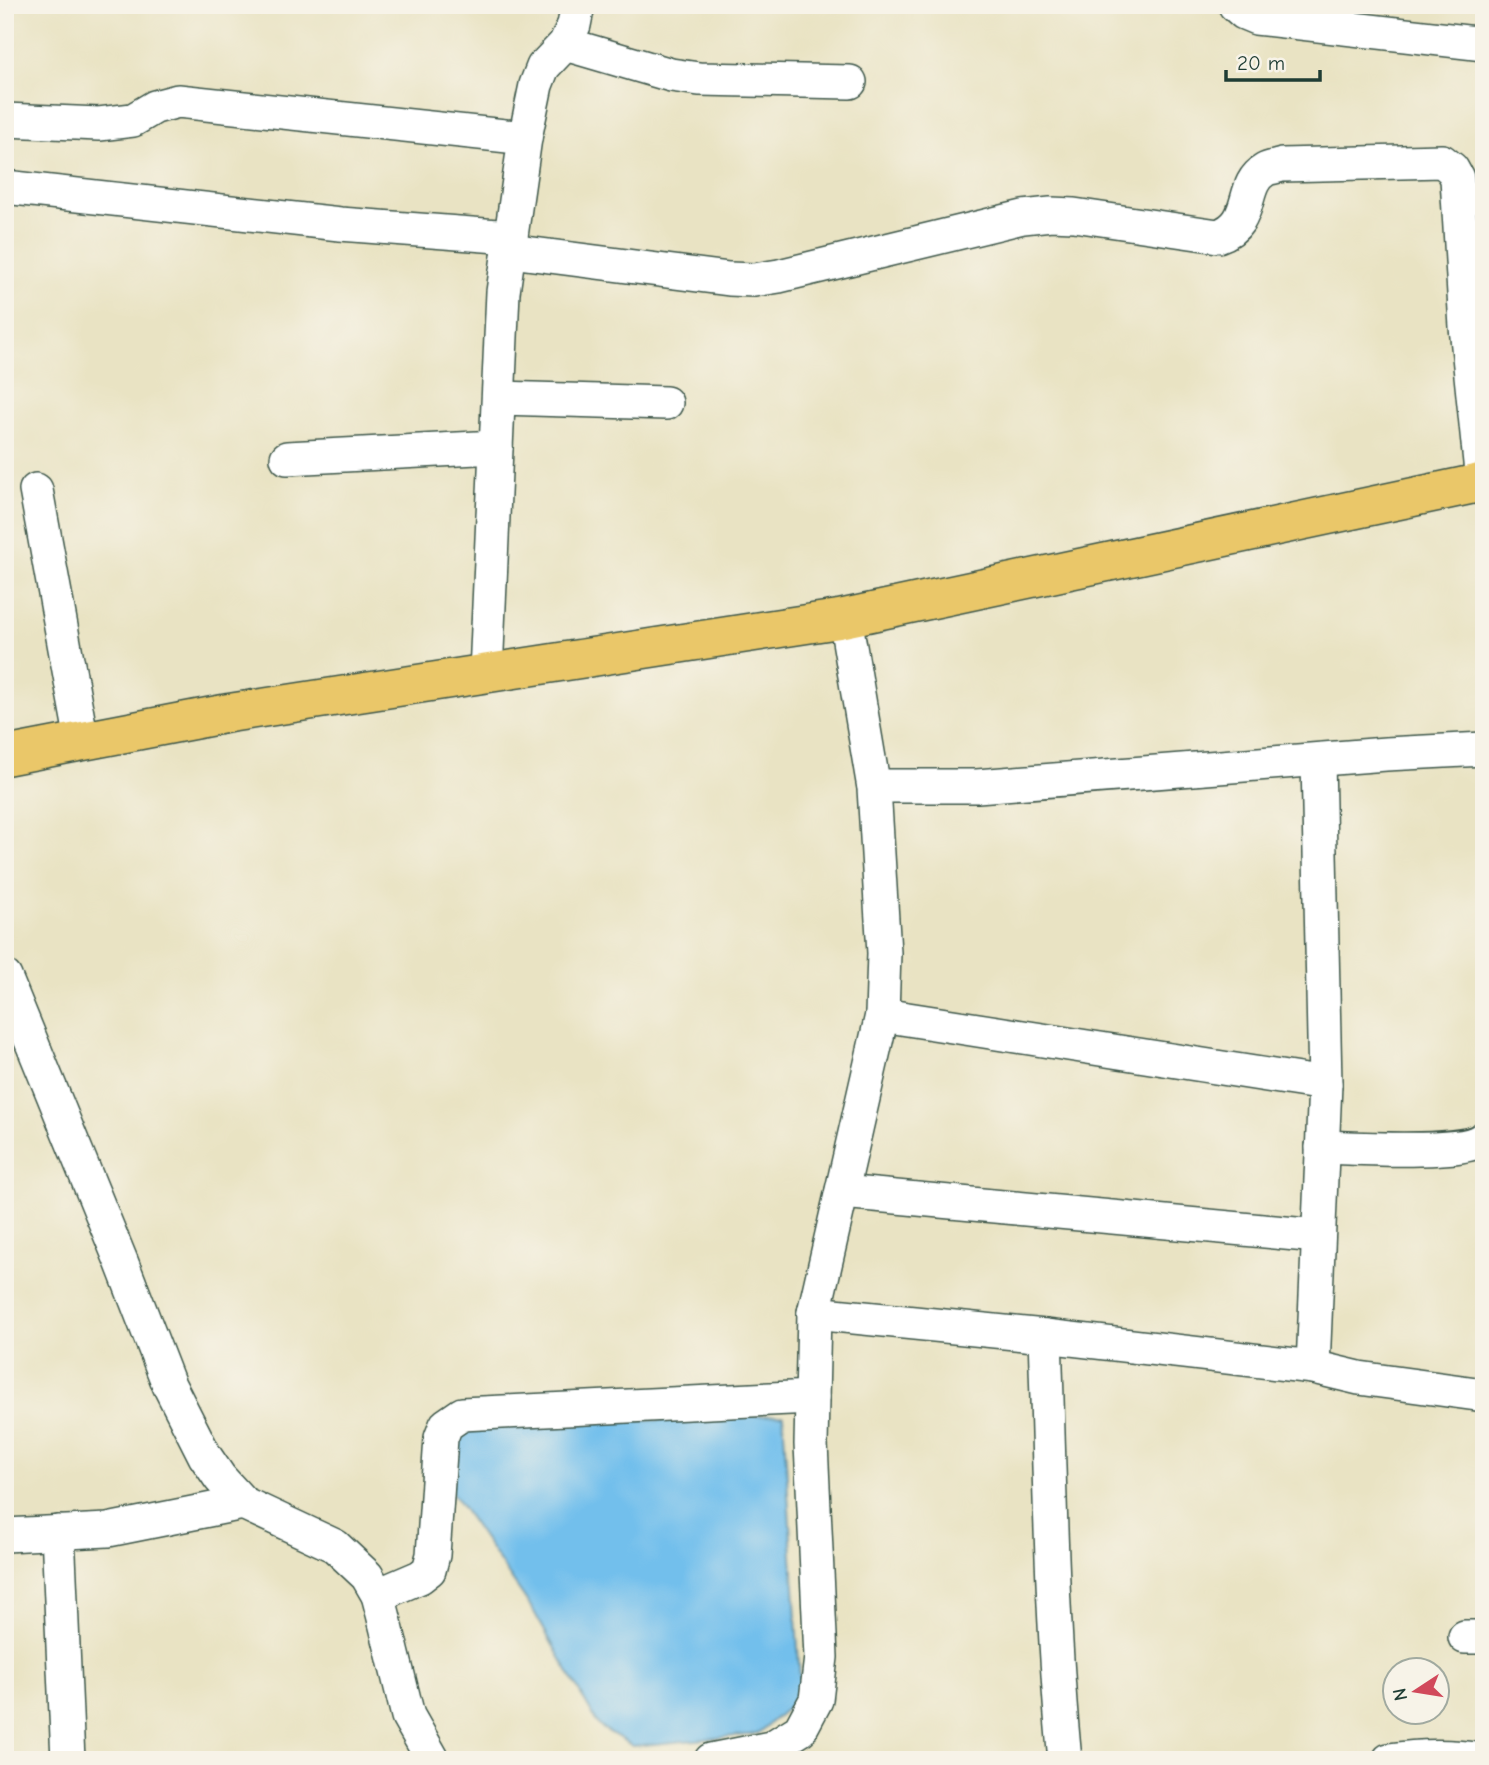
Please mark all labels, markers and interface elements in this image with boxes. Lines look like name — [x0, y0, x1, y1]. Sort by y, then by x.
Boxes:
scale bar — [1226, 38, 1321, 82]
text: 20 m — [1237, 51, 1285, 75]
north arrow — [1380, 1656, 1450, 1726]
text: N — [1388, 1686, 1412, 1703]

